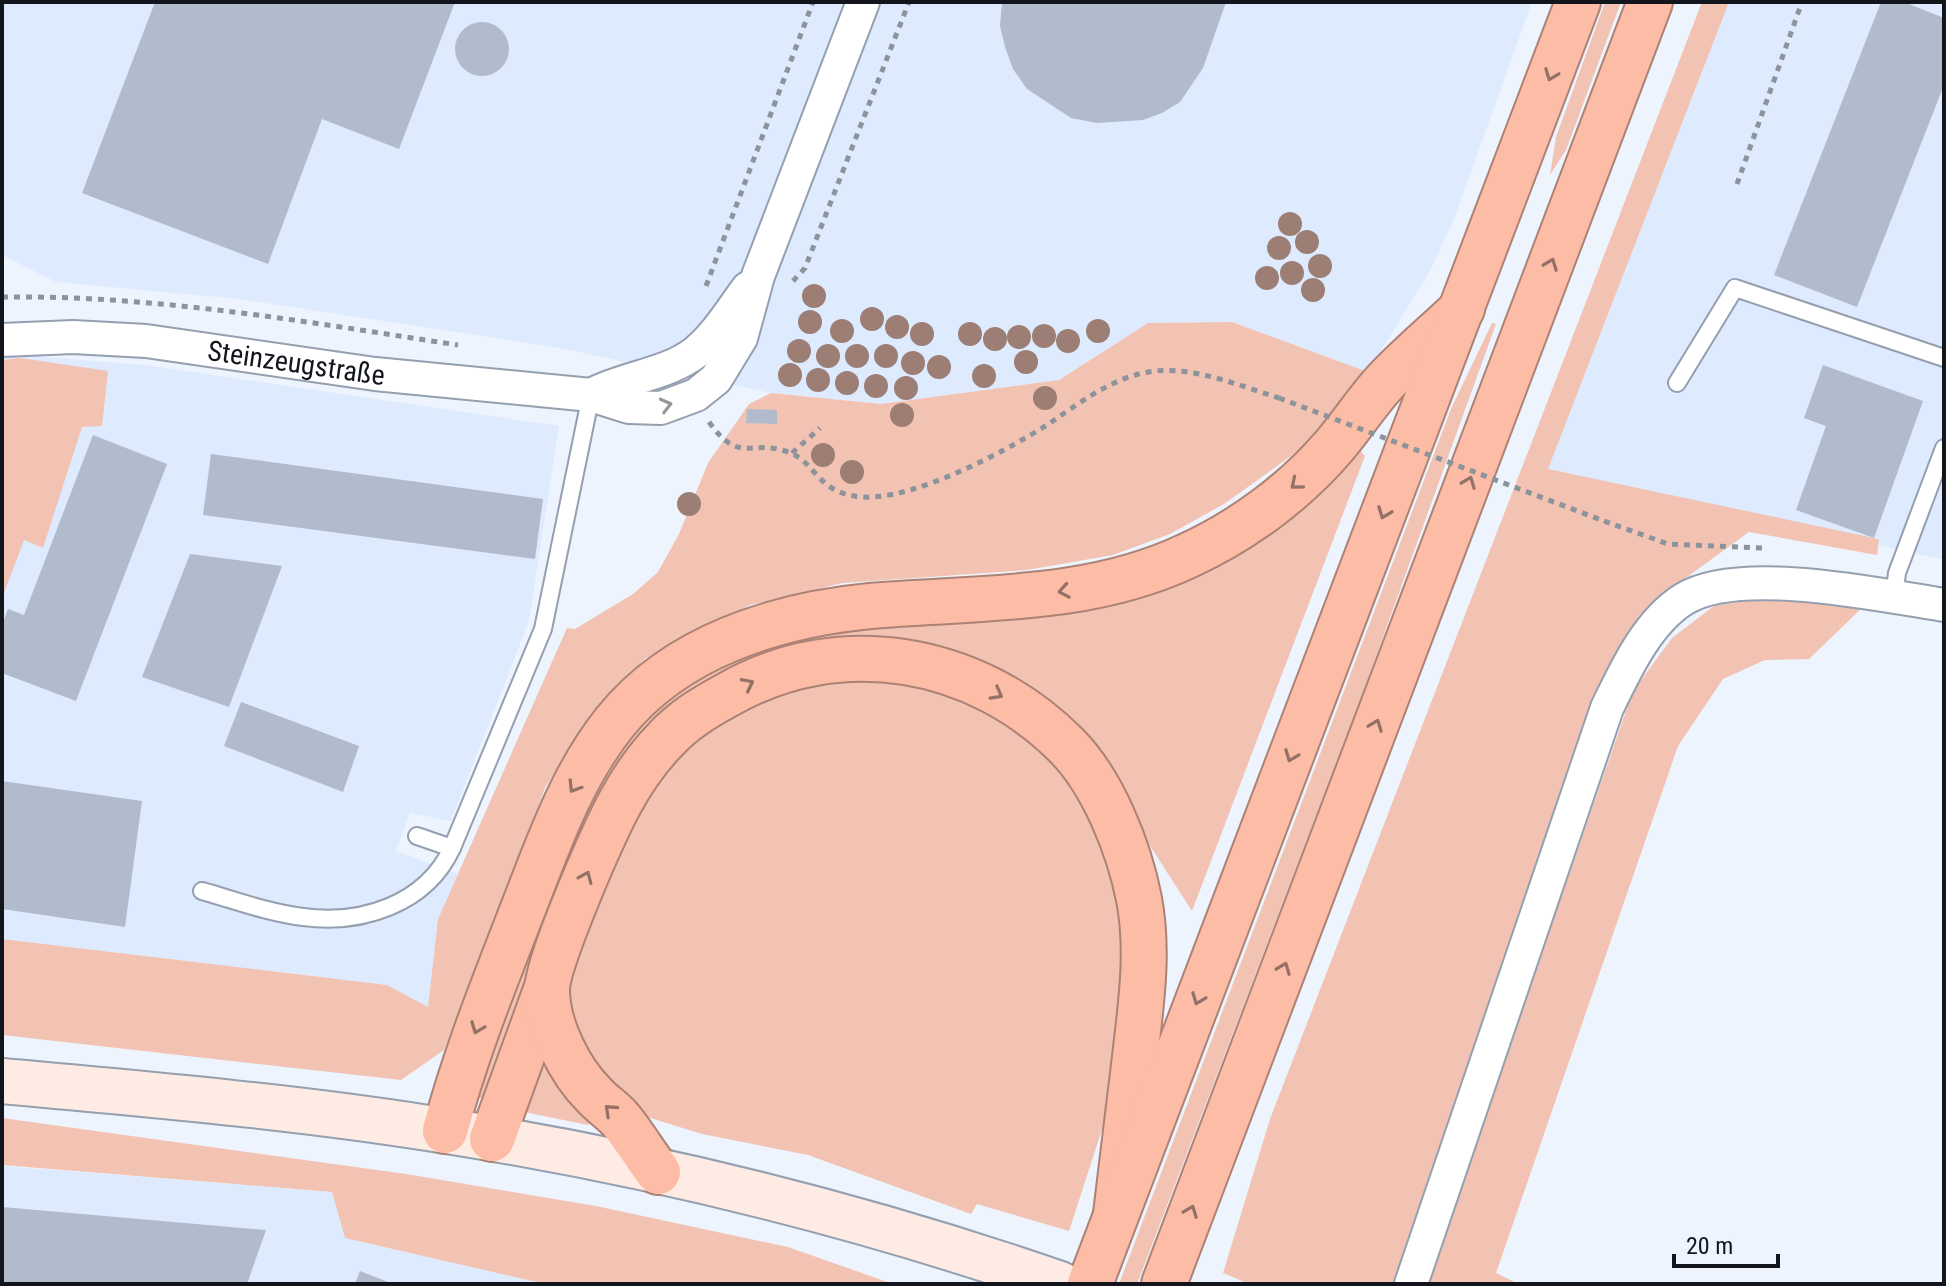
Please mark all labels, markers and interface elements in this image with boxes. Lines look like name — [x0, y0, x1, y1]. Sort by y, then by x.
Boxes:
one-way arrow — [1544, 67, 1561, 81]
one-way arrow — [1541, 258, 1558, 272]
street label: Steinzeugstraße — [205, 334, 386, 392]
one-way arrow — [659, 397, 673, 414]
one-way arrow — [1291, 474, 1306, 489]
one-way arrow — [1459, 476, 1476, 490]
one-way arrow — [1377, 505, 1394, 519]
one-way arrow — [1057, 582, 1070, 599]
one-way arrow — [739, 678, 754, 693]
one-way arrow — [989, 684, 1003, 699]
one-way arrow — [1366, 719, 1383, 733]
one-way arrow — [1284, 748, 1301, 762]
one-way arrow — [569, 779, 584, 793]
one-way arrow — [577, 871, 593, 885]
one-way arrow — [1274, 962, 1291, 976]
one-way arrow — [1191, 991, 1208, 1005]
one-way arrow — [470, 1020, 487, 1034]
one-way arrow — [605, 1105, 619, 1120]
one-way arrow — [1181, 1205, 1198, 1219]
scale bar — [1674, 1218, 1778, 1268]
text: 20 m — [1686, 1232, 1733, 1260]

